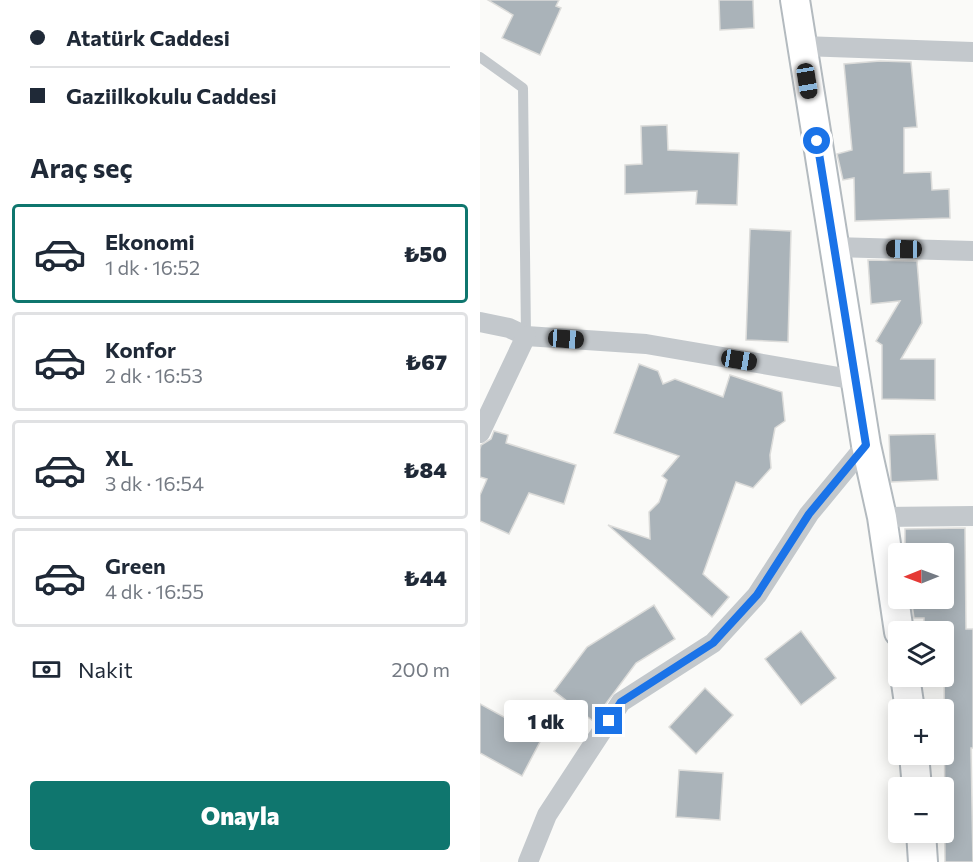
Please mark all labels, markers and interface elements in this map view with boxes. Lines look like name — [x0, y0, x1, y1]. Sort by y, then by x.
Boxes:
text: Atatürk Caddesi — [66, 24, 230, 51]
car — [795, 62, 819, 100]
text: Gaziilkokulu Caddesi — [66, 82, 277, 109]
route start — [803, 127, 830, 154]
text: Araç seç — [30, 151, 133, 184]
icon: car — [33, 227, 87, 281]
text: Ekonomi — [105, 228, 195, 255]
text: ₺50 — [403, 240, 447, 267]
car — [886, 240, 922, 258]
text: 1 dk · 16:52 — [105, 255, 200, 279]
car — [547, 329, 585, 349]
icon: car — [33, 335, 87, 389]
text: Konfor — [105, 336, 176, 363]
text: ₺67 — [405, 348, 447, 375]
car — [720, 348, 758, 372]
text: 2 dk · 16:53 — [105, 363, 203, 387]
icon: car — [33, 443, 87, 497]
text: XL — [105, 444, 133, 471]
text: ₺84 — [403, 456, 447, 483]
text: 3 dk · 16:54 — [105, 471, 204, 495]
north arrow — [888, 543, 954, 609]
map controls — [888, 543, 954, 843]
icon: car — [33, 551, 87, 605]
text: Green — [105, 552, 166, 579]
text: ₺44 — [403, 564, 447, 591]
text: 4 dk · 16:55 — [105, 579, 204, 603]
button: layers — [888, 621, 954, 687]
icon: cash — [30, 653, 63, 686]
text: Nakit — [78, 656, 133, 683]
text: 200 m — [392, 657, 450, 681]
button: + — [888, 699, 954, 765]
callout: 1 dk — [504, 700, 588, 742]
route end — [595, 707, 622, 734]
text: 1 dk — [528, 709, 564, 733]
button: − — [888, 777, 954, 843]
button: Onayla — [30, 781, 450, 850]

